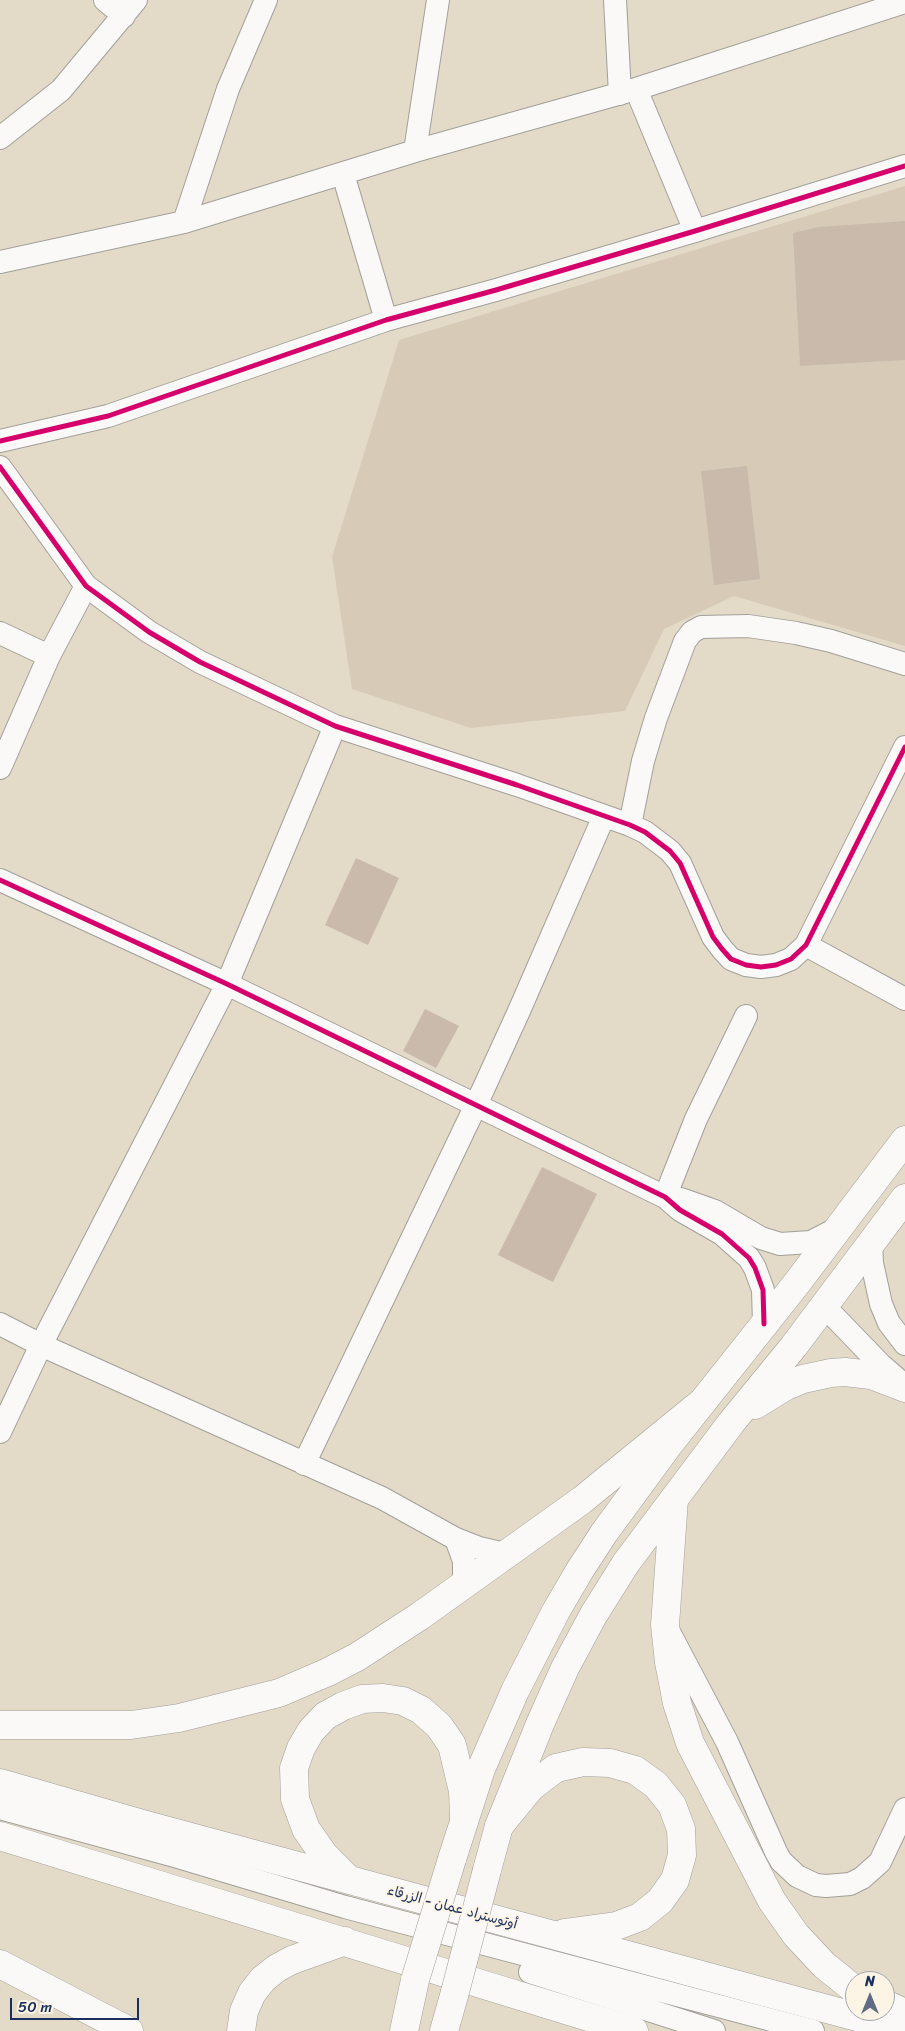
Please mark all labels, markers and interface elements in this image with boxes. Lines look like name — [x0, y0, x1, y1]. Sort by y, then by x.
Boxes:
street label: أوتوستراد عمان - الزرقاء — [385, 1883, 519, 1933]
text: N — [865, 1969, 875, 1994]
north arrow — [845, 1971, 895, 2021]
scale bar — [12, 1988, 141, 2020]
text: 50 m — [18, 1994, 52, 2020]

